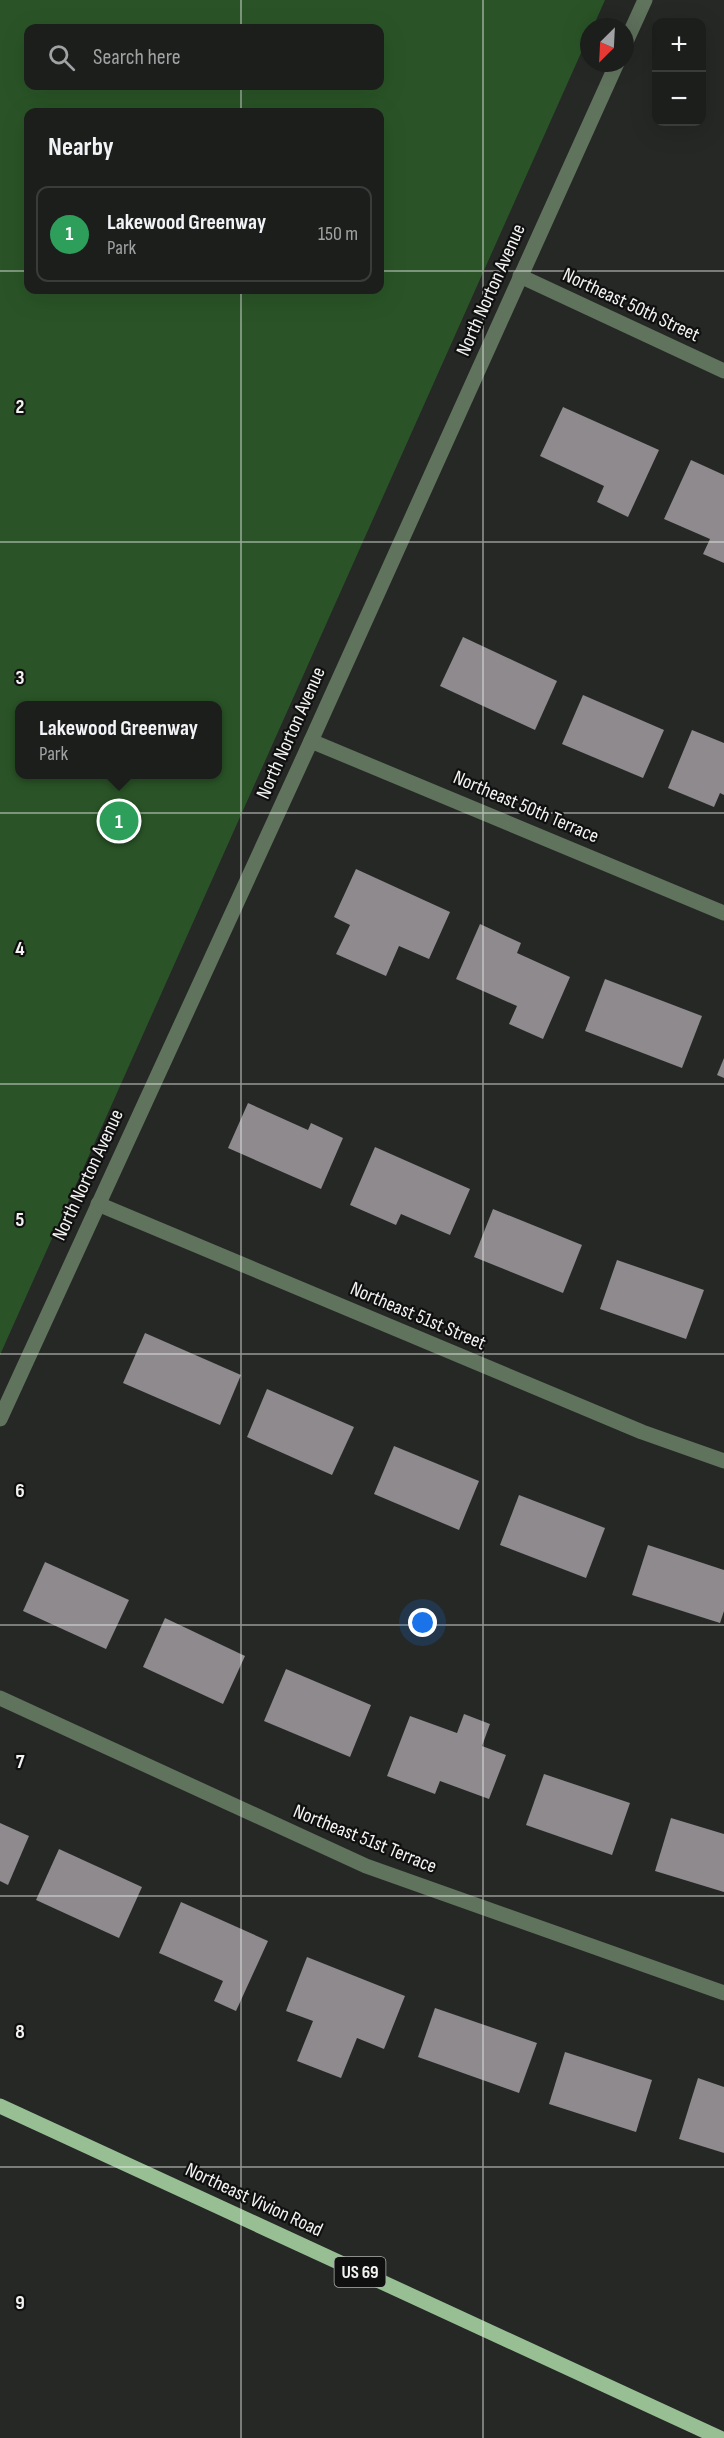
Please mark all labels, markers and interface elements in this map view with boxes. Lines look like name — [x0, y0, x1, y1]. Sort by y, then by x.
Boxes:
north arrow — [580, 18, 634, 72]
map controls — [652, 18, 706, 126]
button: + — [652, 18, 706, 72]
search box — [24, 24, 384, 90]
icon: search — [45, 41, 78, 74]
text: Search here — [93, 44, 180, 71]
button: − — [652, 72, 706, 126]
text: Nearby — [48, 132, 114, 163]
text: Lakewood Greenway — [107, 209, 266, 236]
street label: North Norton Avenue — [451, 220, 531, 360]
text: 1 — [66, 222, 73, 246]
text: 150 m — [318, 222, 358, 246]
text: Park — [107, 236, 136, 260]
street label: Northeast 50th Street — [559, 263, 703, 347]
text: 2 — [16, 395, 24, 419]
street label: North Norton Avenue — [251, 663, 331, 803]
text: 3 — [16, 666, 25, 690]
popup — [15, 701, 222, 779]
text: Lakewood Greenway — [39, 715, 198, 742]
text: Park — [39, 742, 68, 766]
street label: Northeast 50th Terrace — [450, 766, 602, 848]
pin: 1 — [100, 798, 138, 844]
text: 4 — [15, 937, 25, 961]
street label: North Norton Avenue — [47, 1106, 129, 1244]
text: 5 — [16, 1208, 25, 1232]
street label: Northeast 51st Street — [347, 1277, 489, 1355]
text: 6 — [15, 1479, 25, 1503]
your location — [408, 1608, 437, 1637]
text: 7 — [16, 1750, 25, 1774]
street label: Northeast 51st Terrace — [290, 1799, 440, 1879]
text: 8 — [15, 2020, 25, 2044]
street label: Northeast Vivion Road — [181, 2158, 327, 2242]
road number: US 69 — [334, 2257, 386, 2287]
text: 9 — [15, 2291, 25, 2315]

